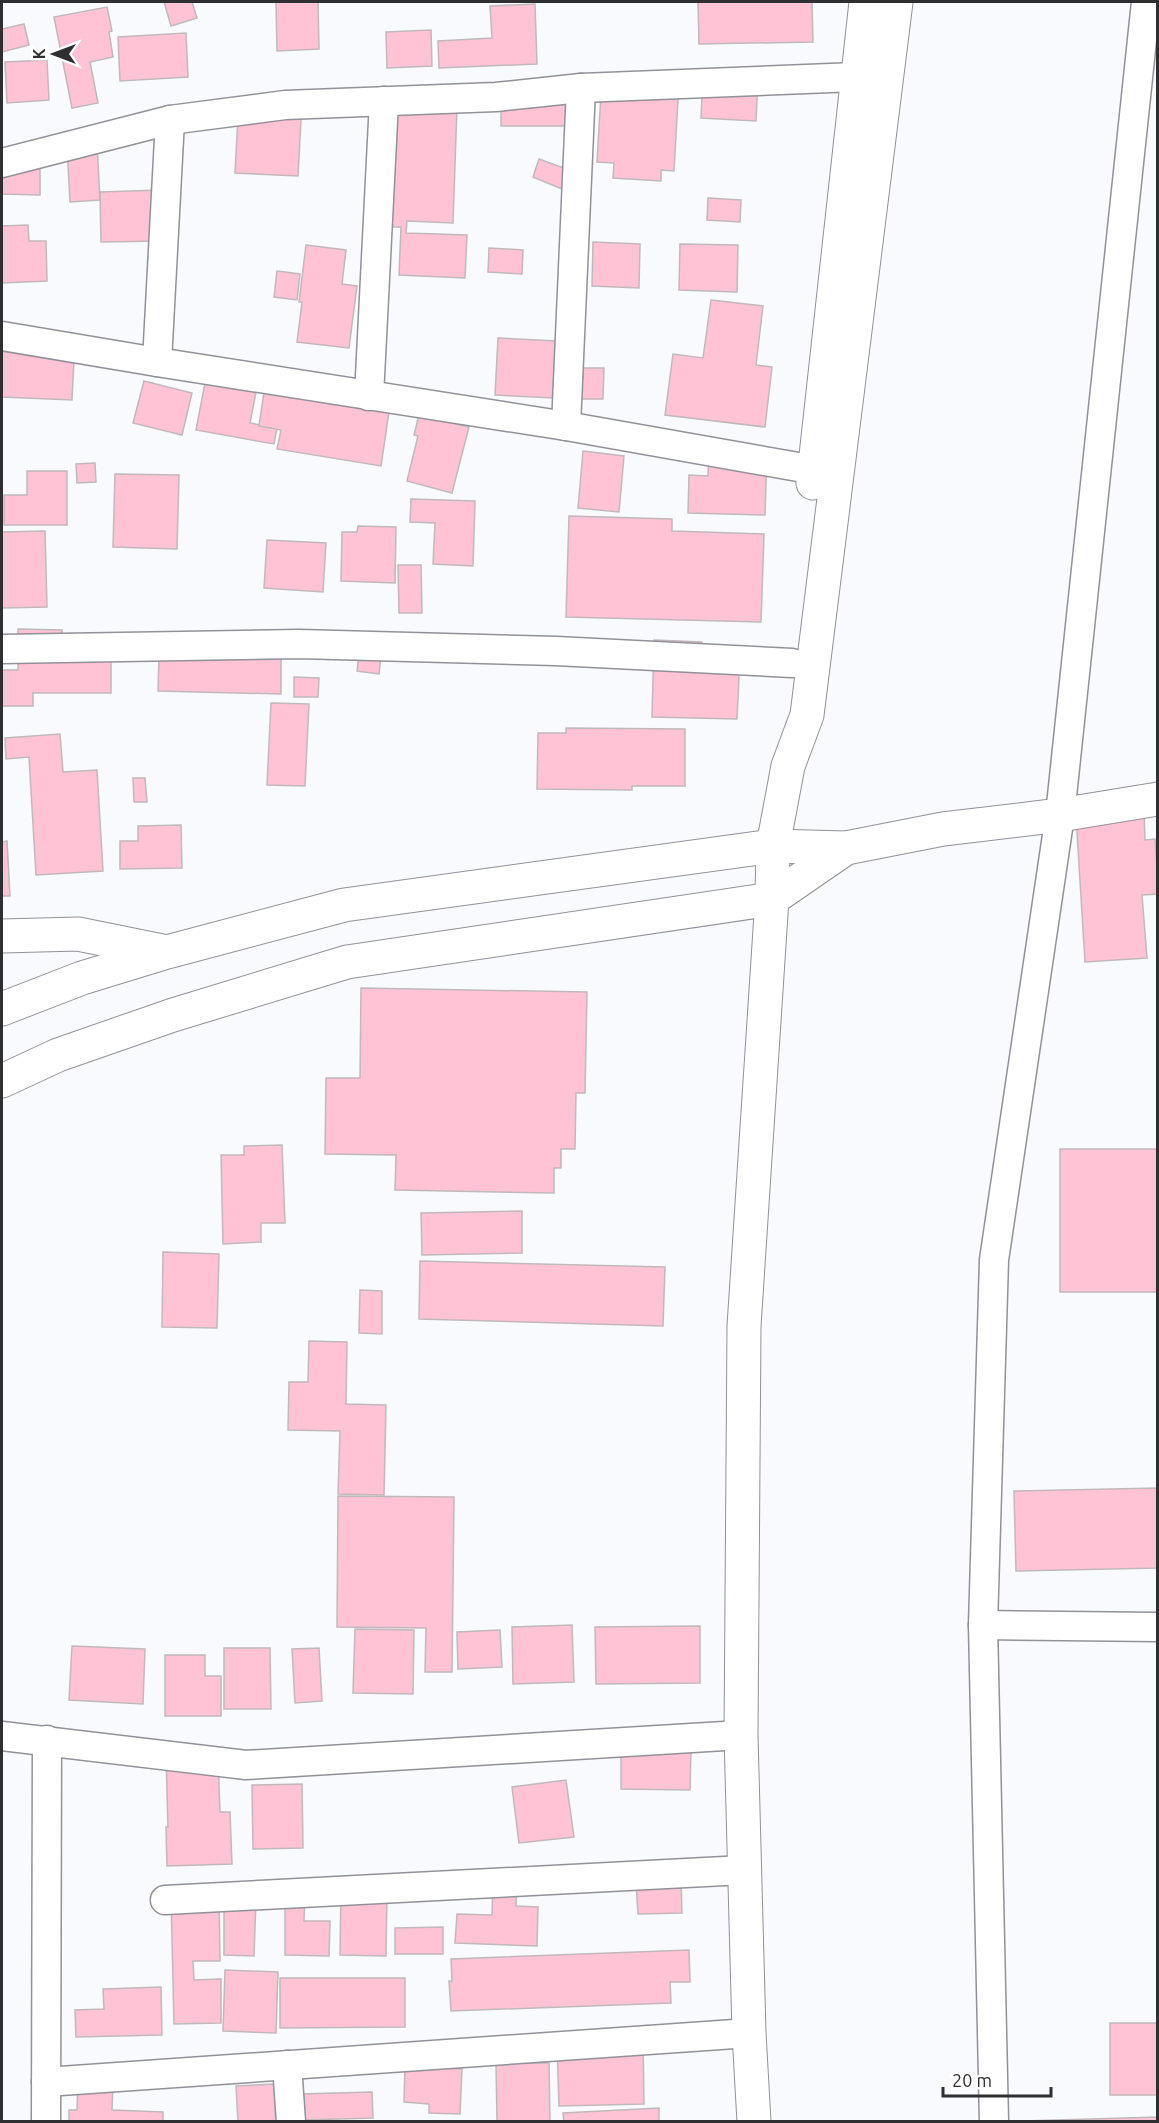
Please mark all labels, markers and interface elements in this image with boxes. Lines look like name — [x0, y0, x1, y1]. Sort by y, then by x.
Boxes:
north arrow — [24, 24, 84, 84]
text: K — [30, 48, 48, 59]
scale bar — [943, 2060, 1051, 2098]
text: 20 m — [952, 2070, 992, 2090]

